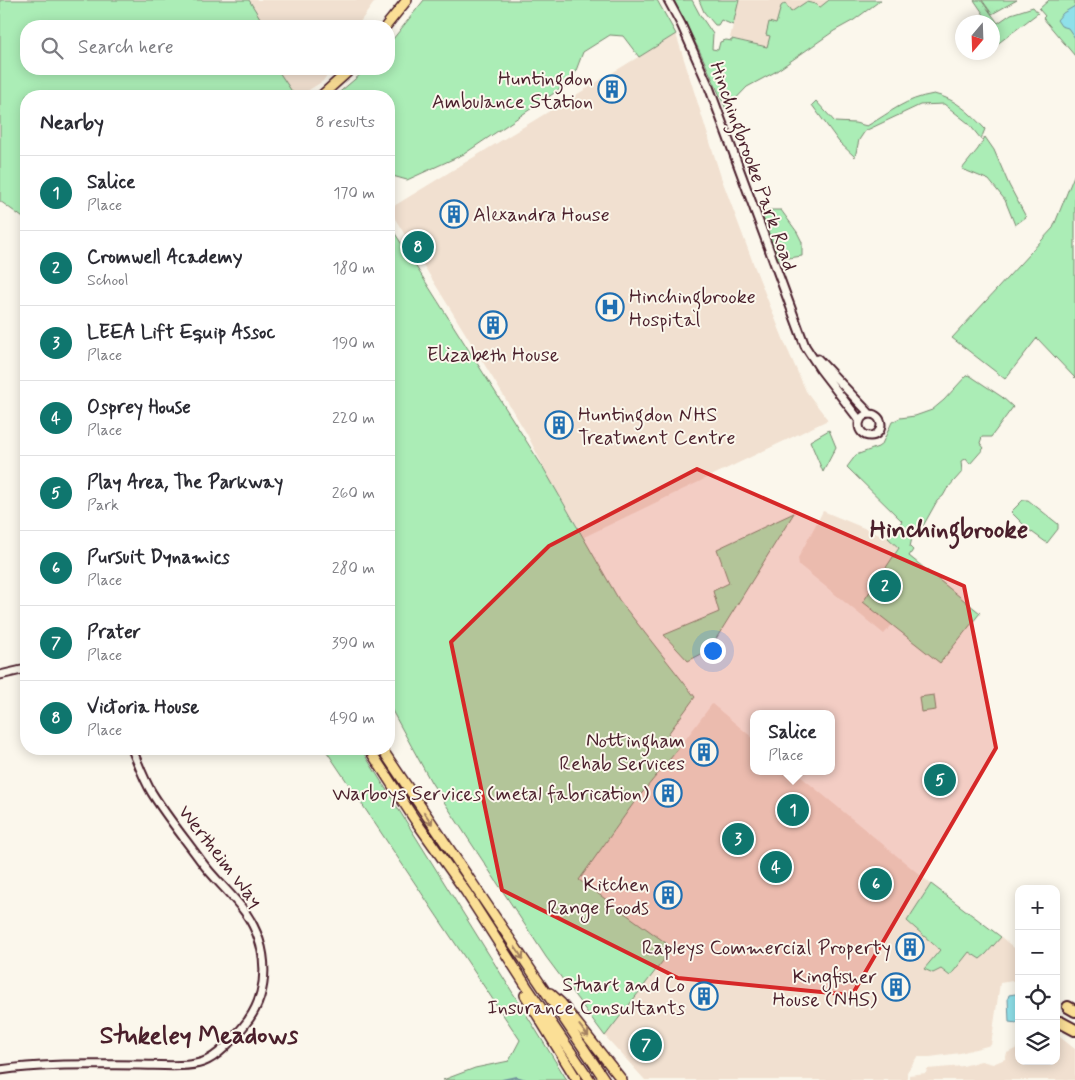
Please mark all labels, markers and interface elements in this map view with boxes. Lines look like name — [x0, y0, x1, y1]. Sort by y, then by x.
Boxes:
north arrow — [955, 15, 1000, 60]
search box — [20, 20, 395, 75]
icon: search — [38, 34, 66, 62]
text: Search here — [78, 35, 174, 60]
street label: Hinchingbrooke Park Road — [700, 58, 803, 275]
place label: Huntingdon Ambulance Station — [432, 66, 593, 116]
building icon: Huntingdon Ambulance Station — [597, 74, 627, 104]
text: Nearby — [40, 109, 104, 137]
text: 8 results — [315, 112, 375, 133]
text: Salice — [87, 170, 135, 195]
text: 1 — [52, 183, 60, 204]
text: 170 m — [333, 183, 375, 204]
text: Place — [87, 195, 122, 216]
building icon: Alexandra House — [439, 199, 469, 229]
place label: Alexandra House — [473, 202, 610, 229]
pin: 8 — [402, 228, 434, 266]
text: Cromwell Academy — [87, 245, 242, 270]
text: 2 — [52, 258, 60, 279]
text: 180 m — [332, 258, 375, 279]
text: School — [87, 270, 128, 291]
place label: Hinchingbrooke Hospital — [629, 284, 756, 334]
hospital icon: Hinchingbrooke Hospital — [595, 292, 625, 322]
building icon: Elizabeth House — [478, 310, 508, 340]
text: LEEA Lift Equip Assoc — [87, 320, 275, 345]
text: 3 — [52, 333, 60, 354]
text: 190 m — [332, 333, 375, 354]
place label: Elizabeth House — [427, 342, 559, 369]
text: Place — [87, 345, 122, 366]
text: Osprey House — [87, 395, 191, 420]
place label: Huntingdon NHS Treatment Centre — [578, 402, 736, 452]
text: 4 — [51, 408, 61, 429]
text: 220 m — [332, 408, 375, 429]
building icon: Huntingdon NHS Treatment Centre — [544, 410, 574, 440]
text: Place — [87, 420, 122, 441]
text: Play Area, The Parkway — [87, 470, 283, 495]
text: 5 — [51, 483, 61, 504]
text: 260 m — [332, 483, 375, 504]
text: Park — [87, 495, 119, 516]
district label: Hinchingbrooke — [870, 514, 1028, 549]
text: Pursuit Dynamics — [87, 545, 230, 570]
text: 6 — [52, 558, 60, 579]
text: 280 m — [332, 558, 375, 579]
pin: 2 — [869, 567, 901, 605]
text: Place — [87, 570, 122, 591]
text: Prater — [87, 620, 141, 645]
text: 7 — [51, 633, 61, 654]
text: 390 m — [332, 633, 375, 654]
your location — [700, 638, 726, 664]
text: Place — [87, 645, 122, 666]
text: Victoria House — [87, 695, 199, 720]
text: 8 — [51, 708, 61, 729]
text: 490 m — [329, 708, 375, 729]
popup — [750, 710, 835, 775]
text: Place — [87, 720, 122, 741]
text: Salice — [768, 720, 817, 745]
place label: Nottingham Rehab Services — [559, 728, 685, 778]
building icon: Nottingham Rehab Services — [689, 737, 719, 767]
text: Place — [768, 745, 803, 766]
pin: 5 — [924, 761, 956, 799]
building icon: Warboys Services (metal fabrication) — [653, 778, 683, 808]
place label: Warboys Services (metal fabrication) — [332, 781, 649, 808]
pin: 1 — [777, 791, 809, 829]
street label: Wertheim Way — [171, 800, 269, 914]
one-way arrow — [423, 811, 433, 825]
pin: 3 — [722, 820, 754, 858]
pin: 4 — [760, 848, 792, 886]
pin: 6 — [860, 865, 892, 903]
place label: Kitchen Range Foods — [547, 872, 649, 923]
building icon: Kitchen Range Foods — [653, 880, 683, 910]
map controls — [1015, 885, 1060, 1065]
button: + — [1015, 885, 1060, 930]
button: − — [1015, 930, 1060, 975]
building icon: Rapleys Commercial Property — [895, 932, 925, 962]
place label: Rapleys Commercial Property — [642, 935, 891, 962]
one-way arrow — [514, 946, 524, 960]
place label: Kingfisher House (NHS) — [772, 964, 877, 1014]
place label: Stuart and Co Insurance Consultants — [487, 972, 685, 1022]
building icon: Kingfisher House (NHS) — [881, 972, 911, 1002]
button: locate — [1015, 975, 1060, 1020]
building icon: Stuart and Co Insurance Consultants — [689, 981, 719, 1011]
district label: Stukeley Meadows — [100, 1020, 299, 1053]
button: layers — [1015, 1020, 1060, 1065]
one-way arrow — [578, 1024, 589, 1037]
pin: 7 — [630, 1026, 662, 1064]

